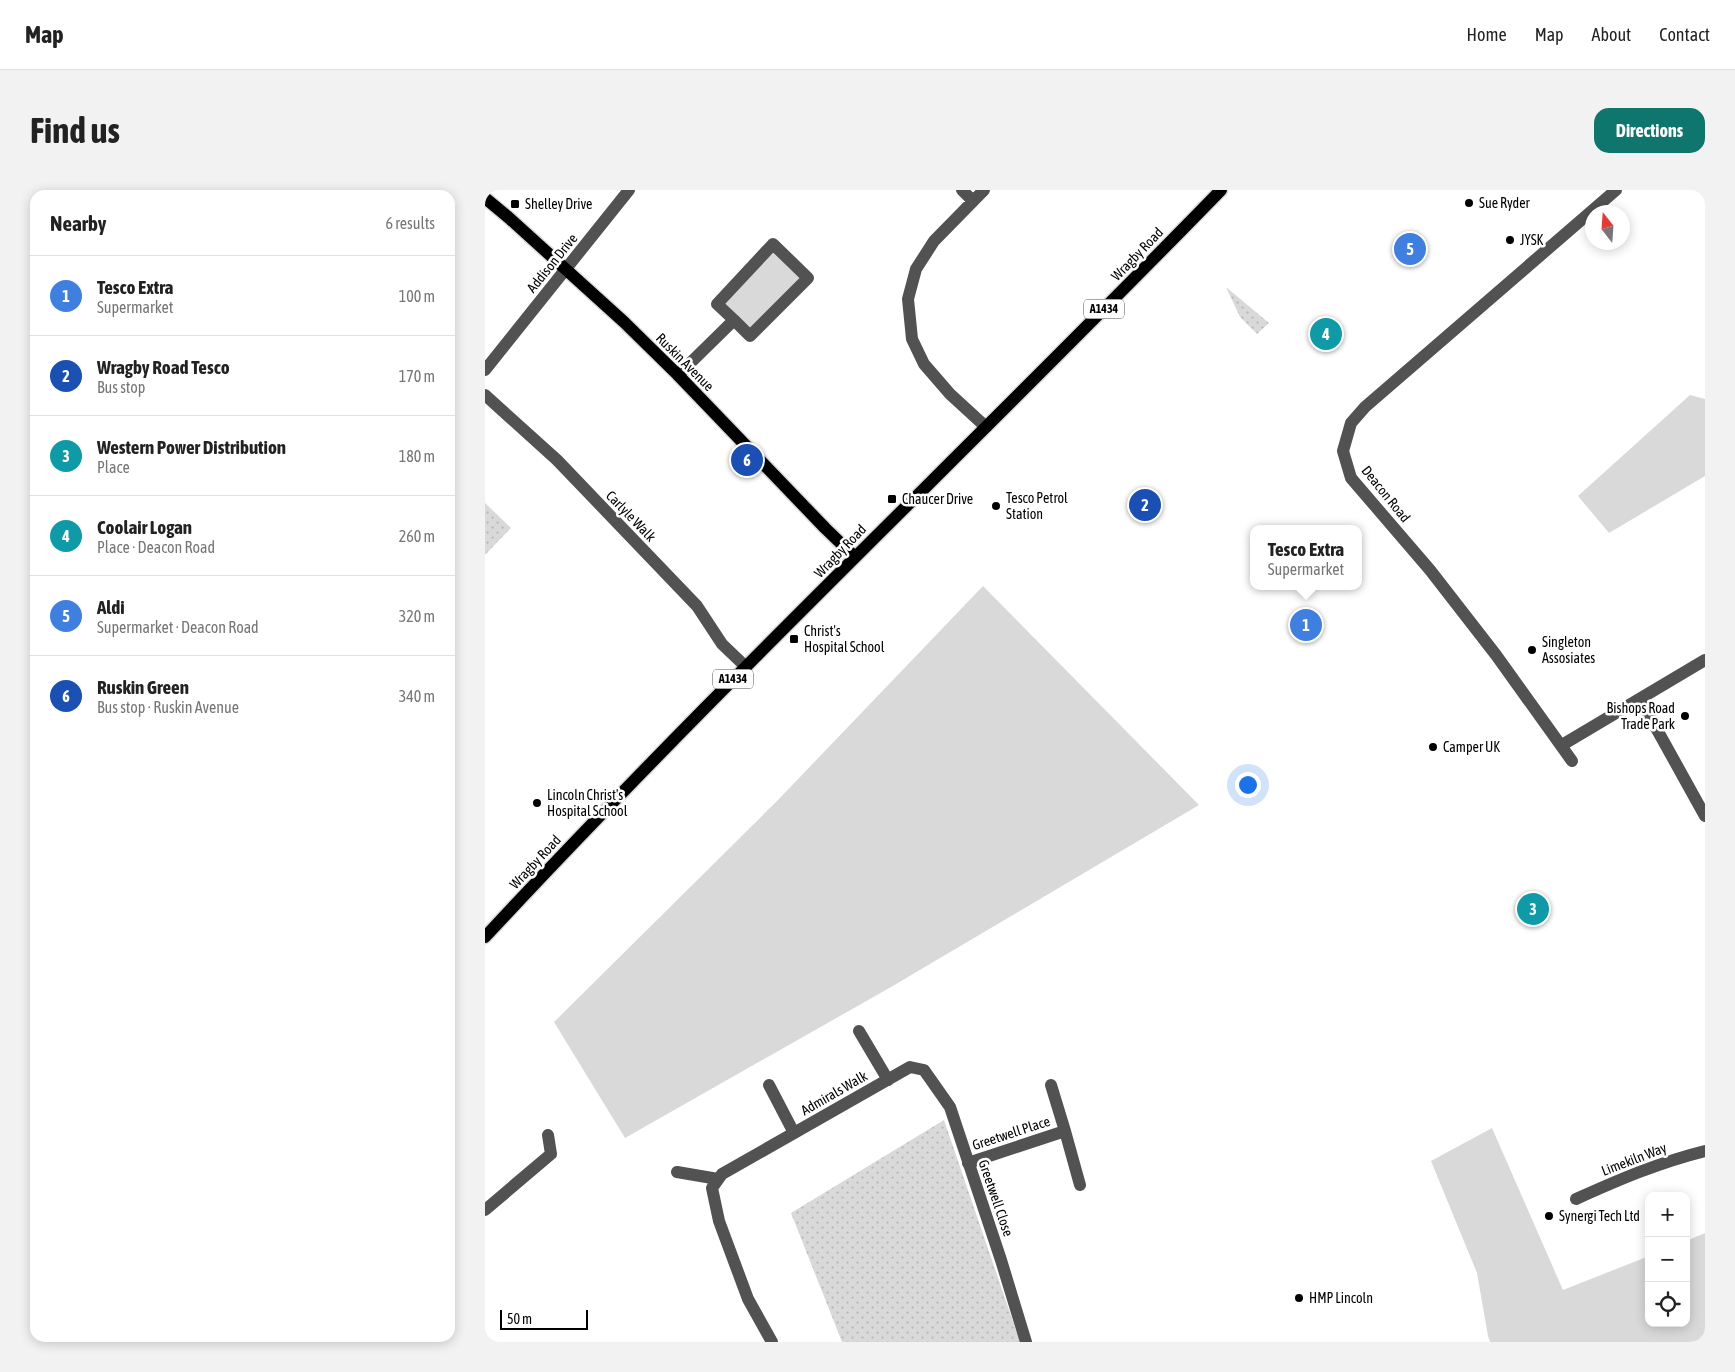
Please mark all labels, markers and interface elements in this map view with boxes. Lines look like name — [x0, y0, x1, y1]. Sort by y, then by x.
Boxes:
text: Map — [25, 21, 64, 48]
text: Home — [1467, 24, 1507, 45]
text: Map — [1535, 24, 1564, 45]
text: About — [1592, 24, 1631, 45]
text: Contact — [1659, 24, 1710, 45]
button: Directions — [1594, 108, 1705, 153]
text: Find us — [30, 110, 120, 150]
place label: Sue Ryder — [1479, 195, 1531, 211]
place label: Shelley Drive — [525, 196, 592, 212]
marker: Sue Ryder — [1463, 197, 1475, 209]
marker: Shelley Drive — [509, 198, 521, 210]
north arrow — [1585, 205, 1630, 250]
text: Nearby — [50, 211, 106, 235]
text: 6 results — [385, 214, 435, 232]
street label: Wragby Road — [1108, 224, 1166, 284]
street label: Addison Drive — [524, 230, 580, 296]
pin: 5 — [1394, 230, 1426, 268]
place label: JYSK — [1520, 232, 1544, 248]
marker: JYSK — [1504, 234, 1516, 246]
text: Tesco Extra — [97, 276, 173, 298]
text: 1 — [62, 287, 70, 305]
text: 100 m — [399, 287, 435, 305]
text: Supermarket — [97, 298, 173, 316]
road number: A1434 — [1084, 300, 1124, 318]
pin: 4 — [1310, 315, 1342, 353]
street label: Ruskin Avenue — [653, 330, 717, 394]
text: Wragby Road Tesco — [97, 356, 230, 378]
text: 2 — [62, 367, 70, 385]
text: 170 m — [399, 367, 435, 385]
text: Bus stop — [97, 378, 145, 396]
text: Western Power Distribution — [97, 436, 286, 458]
pin: 6 — [731, 441, 763, 479]
text: 3 — [62, 447, 70, 465]
text: 180 m — [399, 447, 435, 465]
text: Place — [97, 458, 130, 476]
street label: Deacon Road — [1358, 463, 1414, 525]
pin: 2 — [1129, 486, 1161, 524]
street label: Carlyle Walk — [603, 487, 659, 545]
place label: Tesco Petrol Station — [1006, 490, 1068, 522]
place label: Chaucer Drive — [902, 491, 973, 507]
marker: Chaucer Drive — [886, 493, 898, 505]
marker: Tesco Petrol Station — [990, 500, 1002, 512]
text: Coolair Logan — [97, 516, 192, 538]
street label: Wragby Road — [811, 521, 869, 581]
popup — [1250, 525, 1362, 590]
text: 4 — [62, 527, 70, 545]
text: 260 m — [399, 527, 435, 545]
text: Place · Deacon Road — [97, 538, 215, 556]
text: Tesco Extra — [1268, 538, 1344, 560]
text: Supermarket — [1268, 560, 1344, 578]
text: Aldi — [97, 596, 125, 618]
pin: 1 — [1290, 606, 1322, 644]
text: 5 — [62, 607, 70, 625]
text: 320 m — [399, 607, 435, 625]
text: Supermarket · Deacon Road — [97, 618, 259, 636]
place label: Christ's Hospital School — [804, 623, 885, 655]
marker: Christ's Hospital School — [788, 633, 800, 645]
place label: Singleton Assosiates — [1542, 634, 1595, 666]
marker: Singleton Assosiates — [1526, 644, 1538, 656]
road number: A1434 — [713, 669, 753, 688]
text: Ruskin Green — [97, 676, 189, 698]
text: 6 — [62, 687, 70, 705]
text: 340 m — [399, 687, 435, 705]
text: Bus stop · Ruskin Avenue — [97, 698, 239, 716]
place label: Bishops Road Trade Park — [1607, 700, 1675, 732]
marker: Bishops Road Trade Park — [1679, 710, 1691, 722]
place label: Camper UK — [1443, 739, 1500, 755]
marker: Camper UK — [1427, 741, 1439, 753]
your location — [1235, 772, 1261, 798]
place label: Lincoln Christ's Hospital School — [547, 787, 628, 819]
marker: Lincoln Christ's Hospital School — [531, 797, 543, 809]
street label: Wragby Road — [506, 832, 564, 892]
pin: 3 — [1517, 890, 1549, 928]
street label: Admirals Walk — [798, 1068, 870, 1118]
street label: Greetwell Place — [970, 1113, 1052, 1153]
street label: Limekiln Way — [1599, 1139, 1669, 1179]
street label: Greetwell Close — [975, 1158, 1017, 1238]
map controls — [1645, 1192, 1690, 1327]
button: + — [1645, 1192, 1690, 1237]
place label: Synergi Tech Ltd — [1559, 1208, 1640, 1224]
marker: Synergi Tech Ltd — [1543, 1210, 1555, 1222]
button: − — [1645, 1237, 1690, 1282]
button: locate — [1645, 1282, 1690, 1327]
place label: HMP Lincoln — [1309, 1290, 1373, 1306]
marker: HMP Lincoln — [1293, 1292, 1305, 1304]
scale bar — [500, 1307, 587, 1330]
text: 50 m — [507, 1311, 532, 1327]

